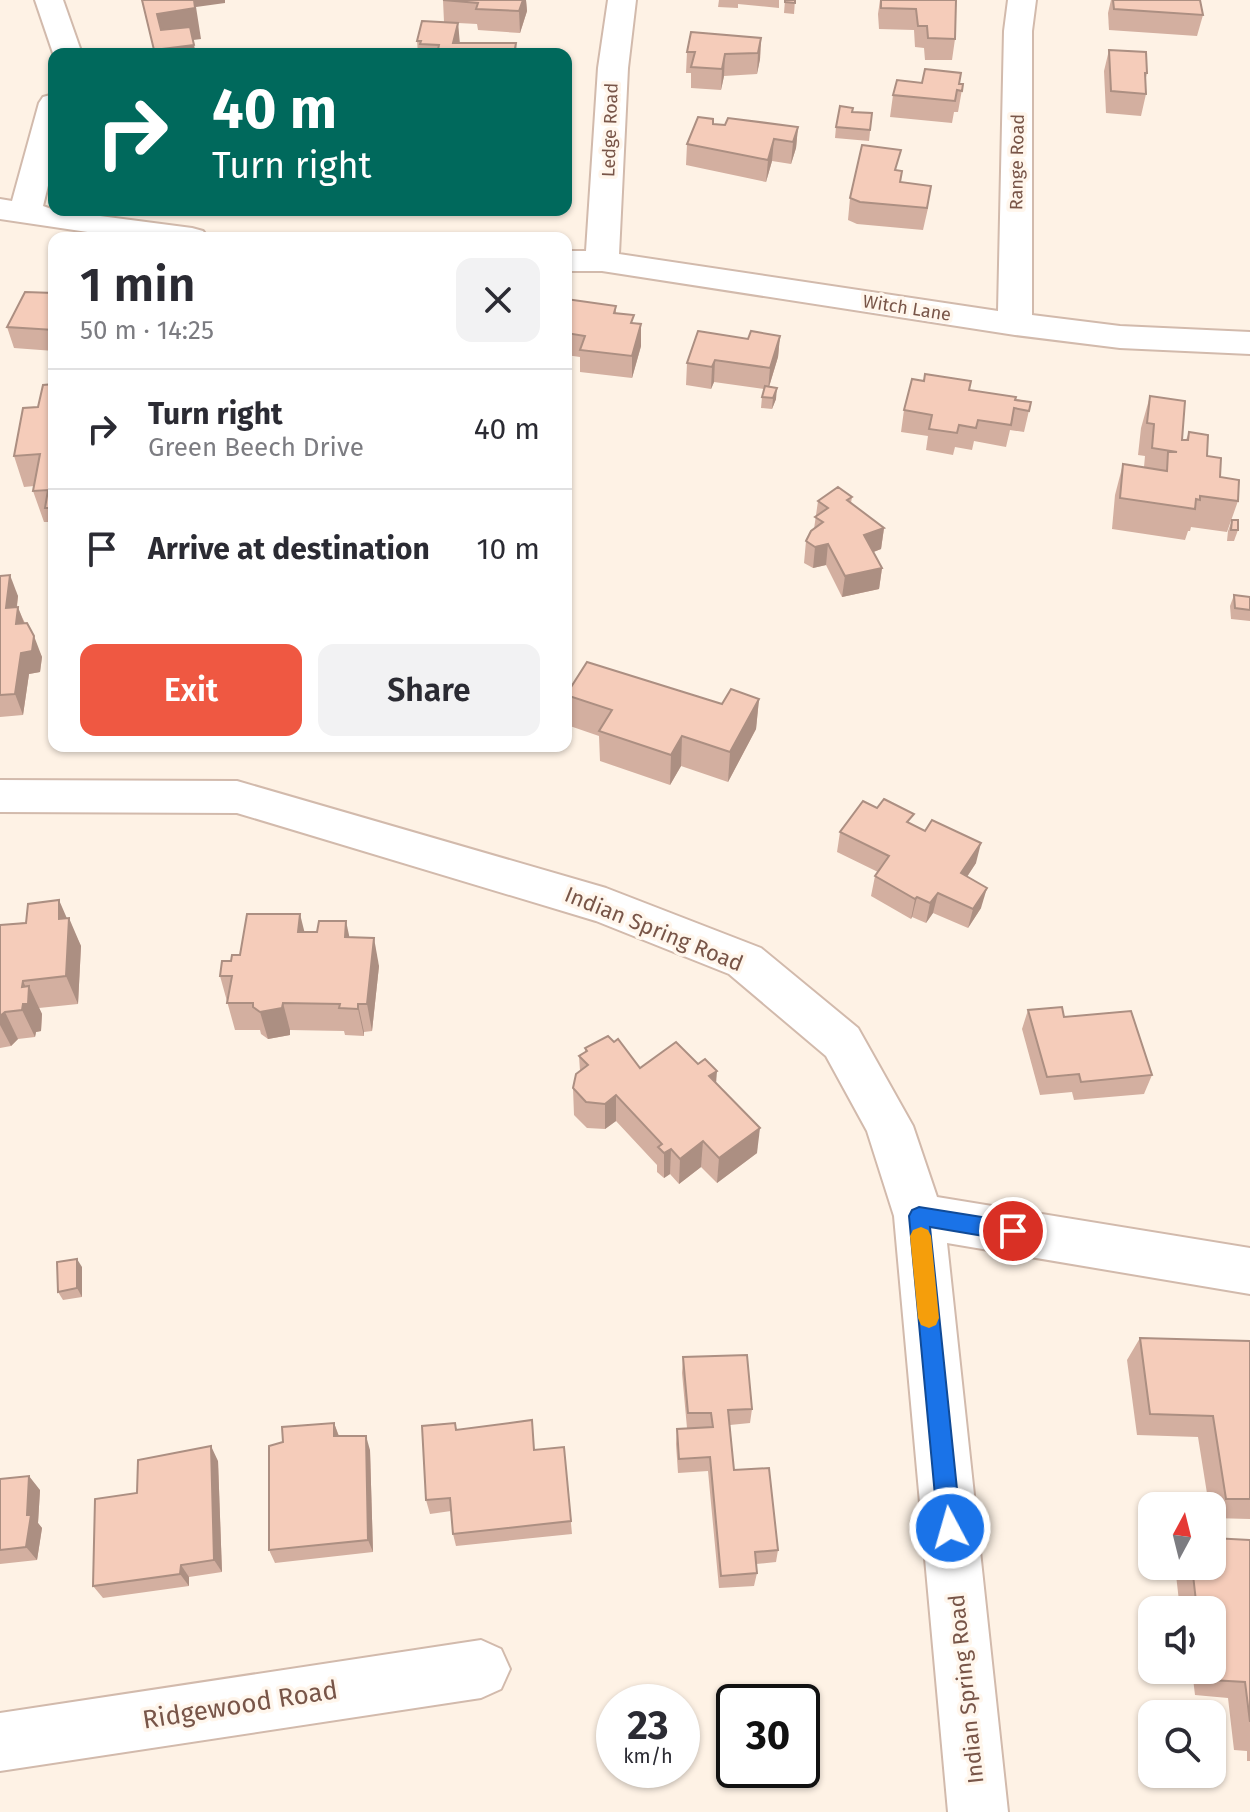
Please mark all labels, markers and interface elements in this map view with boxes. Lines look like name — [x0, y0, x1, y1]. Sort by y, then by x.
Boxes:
text: 40 m — [212, 76, 337, 143]
icon: right — [80, 80, 184, 184]
street label: Ledge Road — [597, 83, 623, 177]
street label: Range Road — [1005, 114, 1029, 210]
text: Turn right — [212, 144, 372, 188]
text: 1 min — [80, 256, 196, 314]
button: close — [456, 258, 540, 342]
street label: Witch Lane — [861, 290, 953, 326]
text: 50 m · 14:25 — [80, 315, 214, 346]
text: Turn right — [148, 396, 283, 432]
icon: right — [80, 407, 124, 451]
text: 40 m — [474, 411, 540, 447]
text: Green Beech Drive — [148, 432, 364, 463]
icon: arrive — [80, 527, 124, 571]
text: Arrive at destination — [148, 531, 430, 567]
text: 10 m — [477, 531, 540, 567]
button: Exit — [80, 644, 302, 736]
button: Share — [318, 644, 540, 736]
street label: Indian Spring Road — [561, 881, 747, 977]
pin — [979, 1197, 1047, 1265]
icon: arrive — [991, 1209, 1035, 1253]
position arrow — [908, 1486, 992, 1570]
north arrow — [1138, 1492, 1226, 1580]
map controls — [1138, 1492, 1226, 1788]
street label: Indian Spring Road — [943, 1593, 989, 1785]
button: sound — [1138, 1596, 1226, 1684]
street label: Ridgewood Road — [140, 1674, 340, 1736]
speed limit sign: 30 — [716, 1684, 820, 1788]
button: search — [1138, 1700, 1226, 1788]
text: 23 — [627, 1702, 669, 1750]
text: km/h — [623, 1744, 673, 1768]

